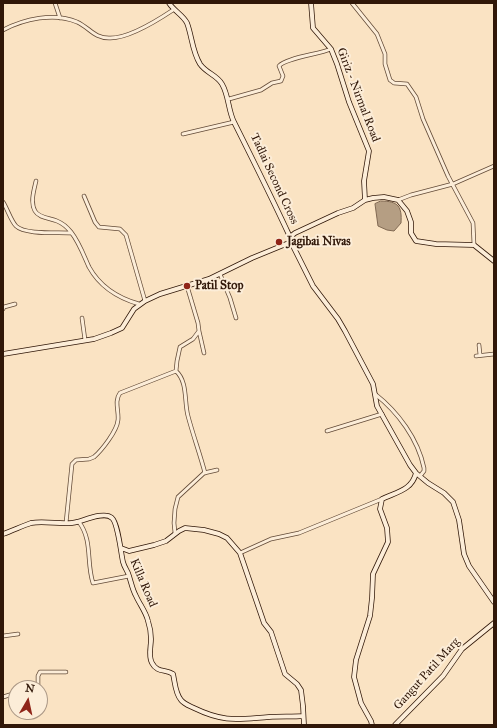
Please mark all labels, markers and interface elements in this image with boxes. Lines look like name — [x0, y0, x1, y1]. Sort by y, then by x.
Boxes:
street label: Giriz - Nirmal Road — [333, 46, 383, 144]
street label: Tadlai Second Cross — [247, 131, 301, 227]
place label: Jagibai Nivas — [287, 235, 351, 249]
marker: Jagibai Nivas — [274, 237, 284, 247]
place label: Patil Stop — [195, 279, 243, 293]
marker: Patil Stop — [182, 281, 192, 291]
street label: Killa Road — [126, 556, 160, 610]
street label: Gangut Patil Marg — [391, 635, 463, 713]
north arrow — [8, 680, 48, 720]
text: N — [24, 681, 35, 696]

